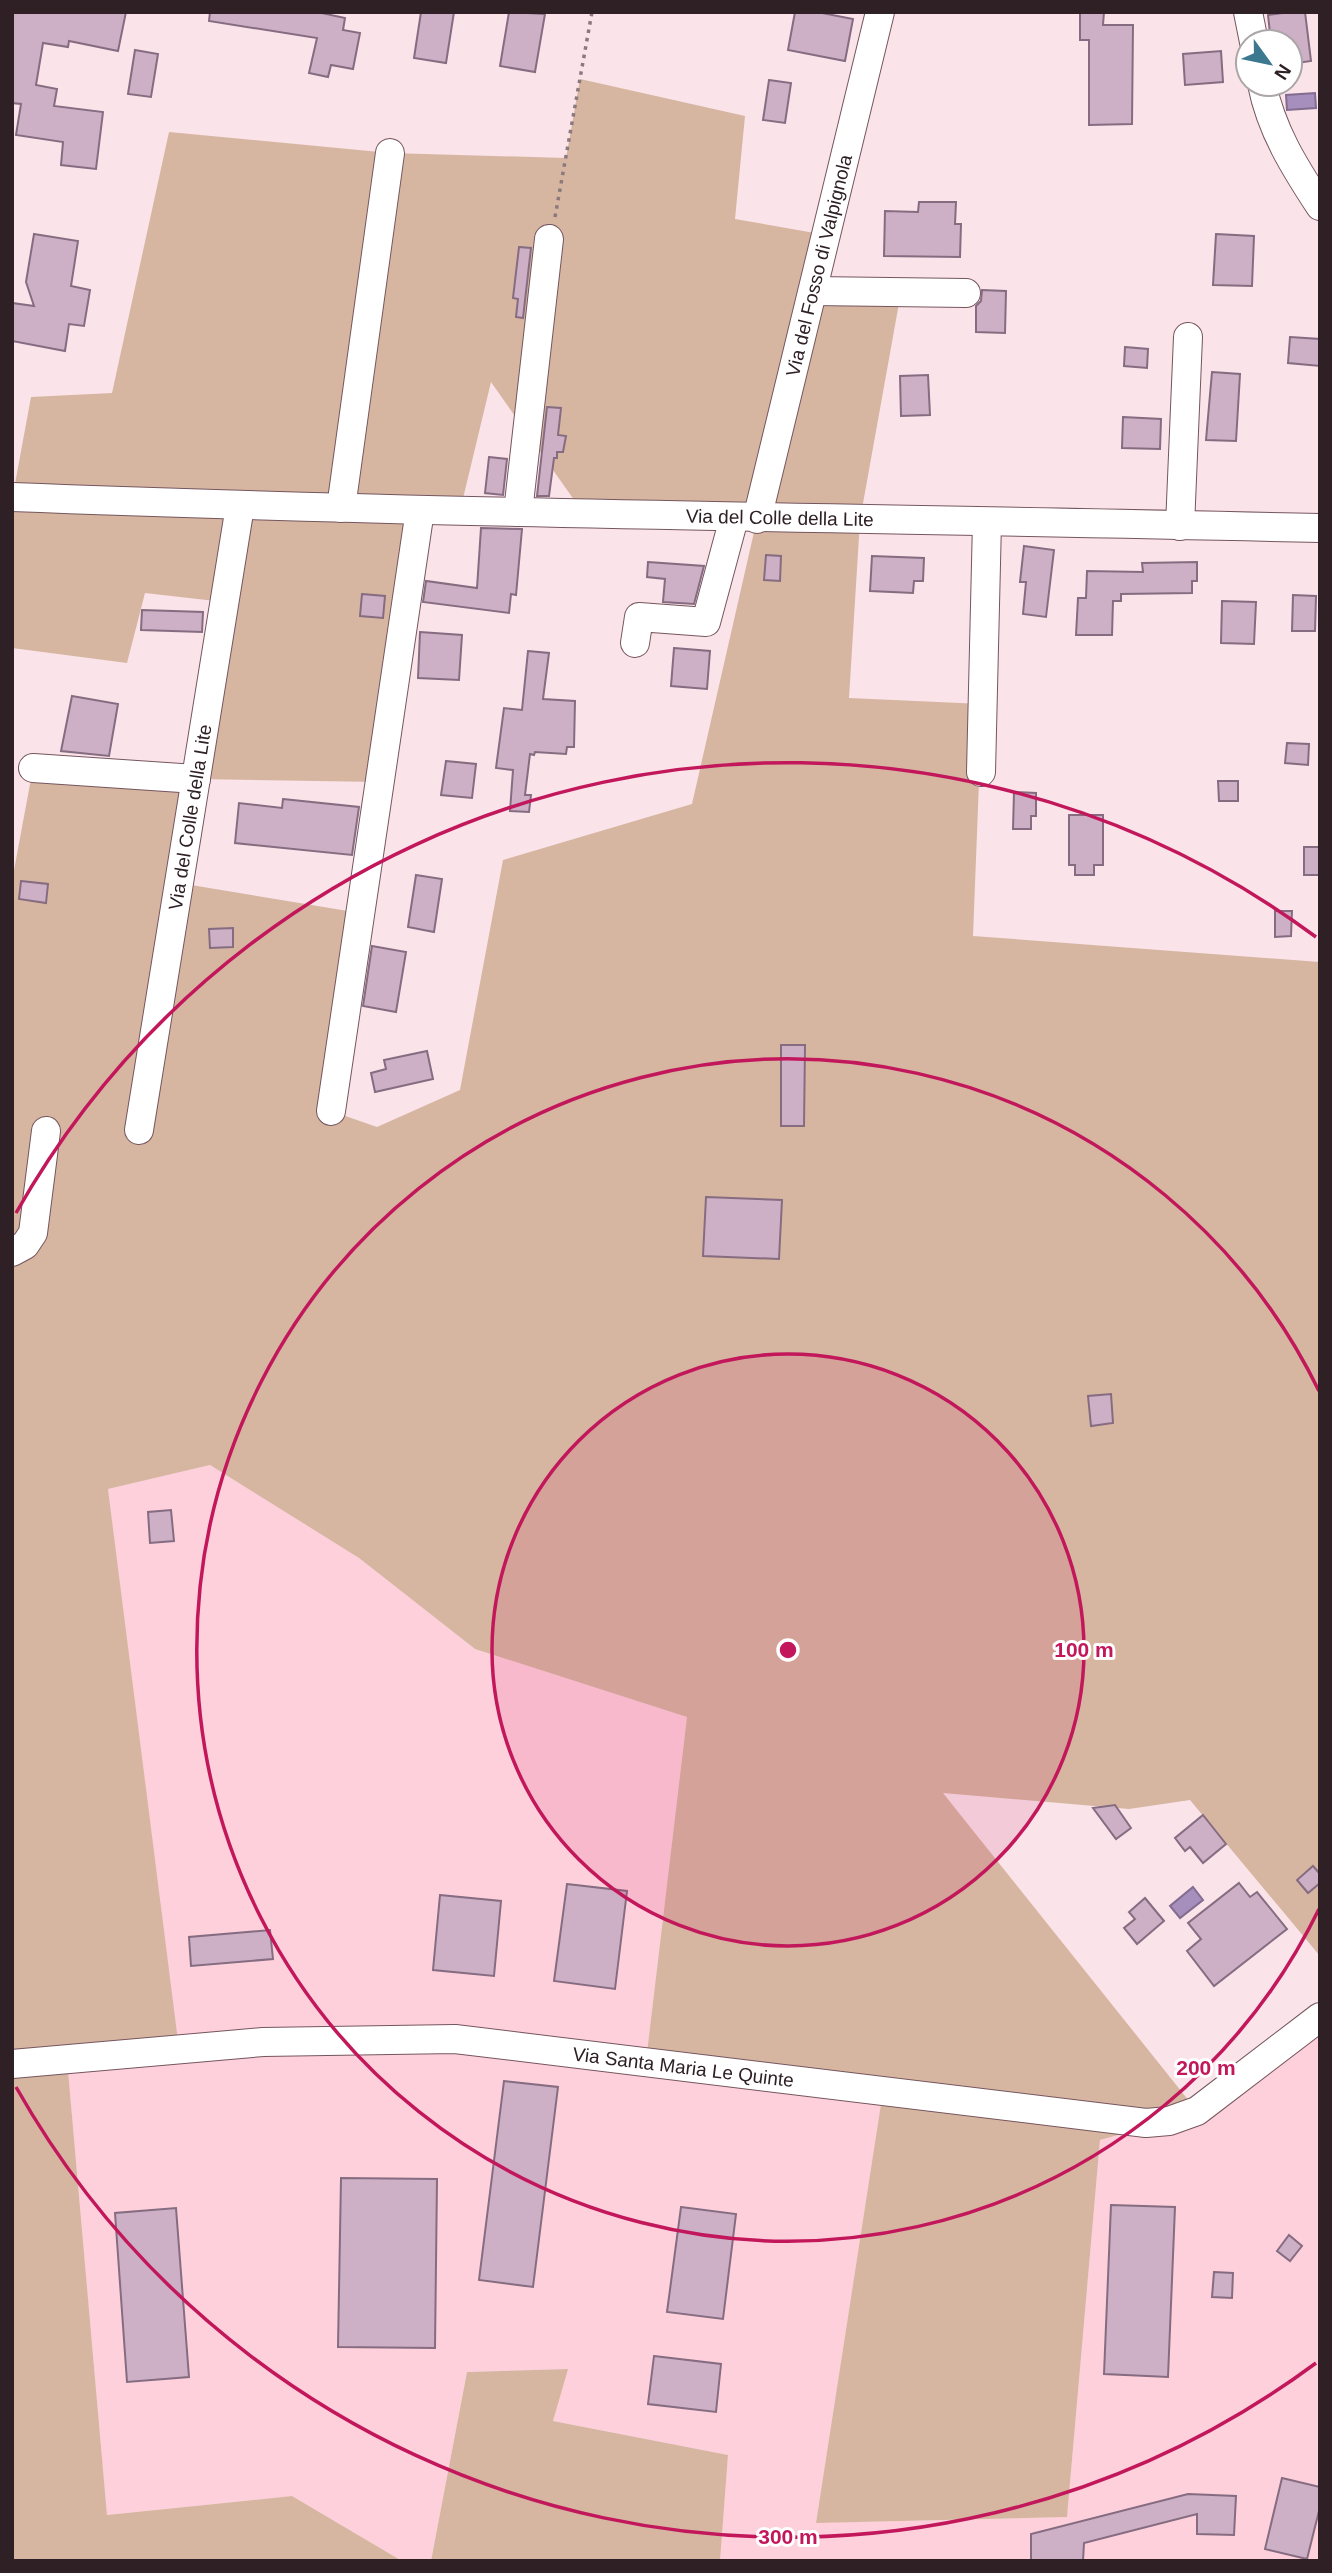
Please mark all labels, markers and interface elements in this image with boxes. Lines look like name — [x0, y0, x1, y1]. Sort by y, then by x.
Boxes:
north arrow — [1234, 28, 1304, 98]
text: N — [1270, 61, 1295, 83]
street label: Via del Fosso di Valpignola — [782, 152, 856, 379]
street label: Via del Colle della Lite — [686, 506, 874, 530]
street label: Via del Colle della Lite — [165, 723, 216, 912]
centre of rings — [776, 1638, 800, 1662]
text: 100 m — [1054, 1638, 1114, 1661]
street label: Via Santa Maria Le Quinte — [571, 2043, 795, 2091]
text: 200 m — [1176, 2056, 1236, 2079]
text: 300 m — [758, 2525, 818, 2548]

